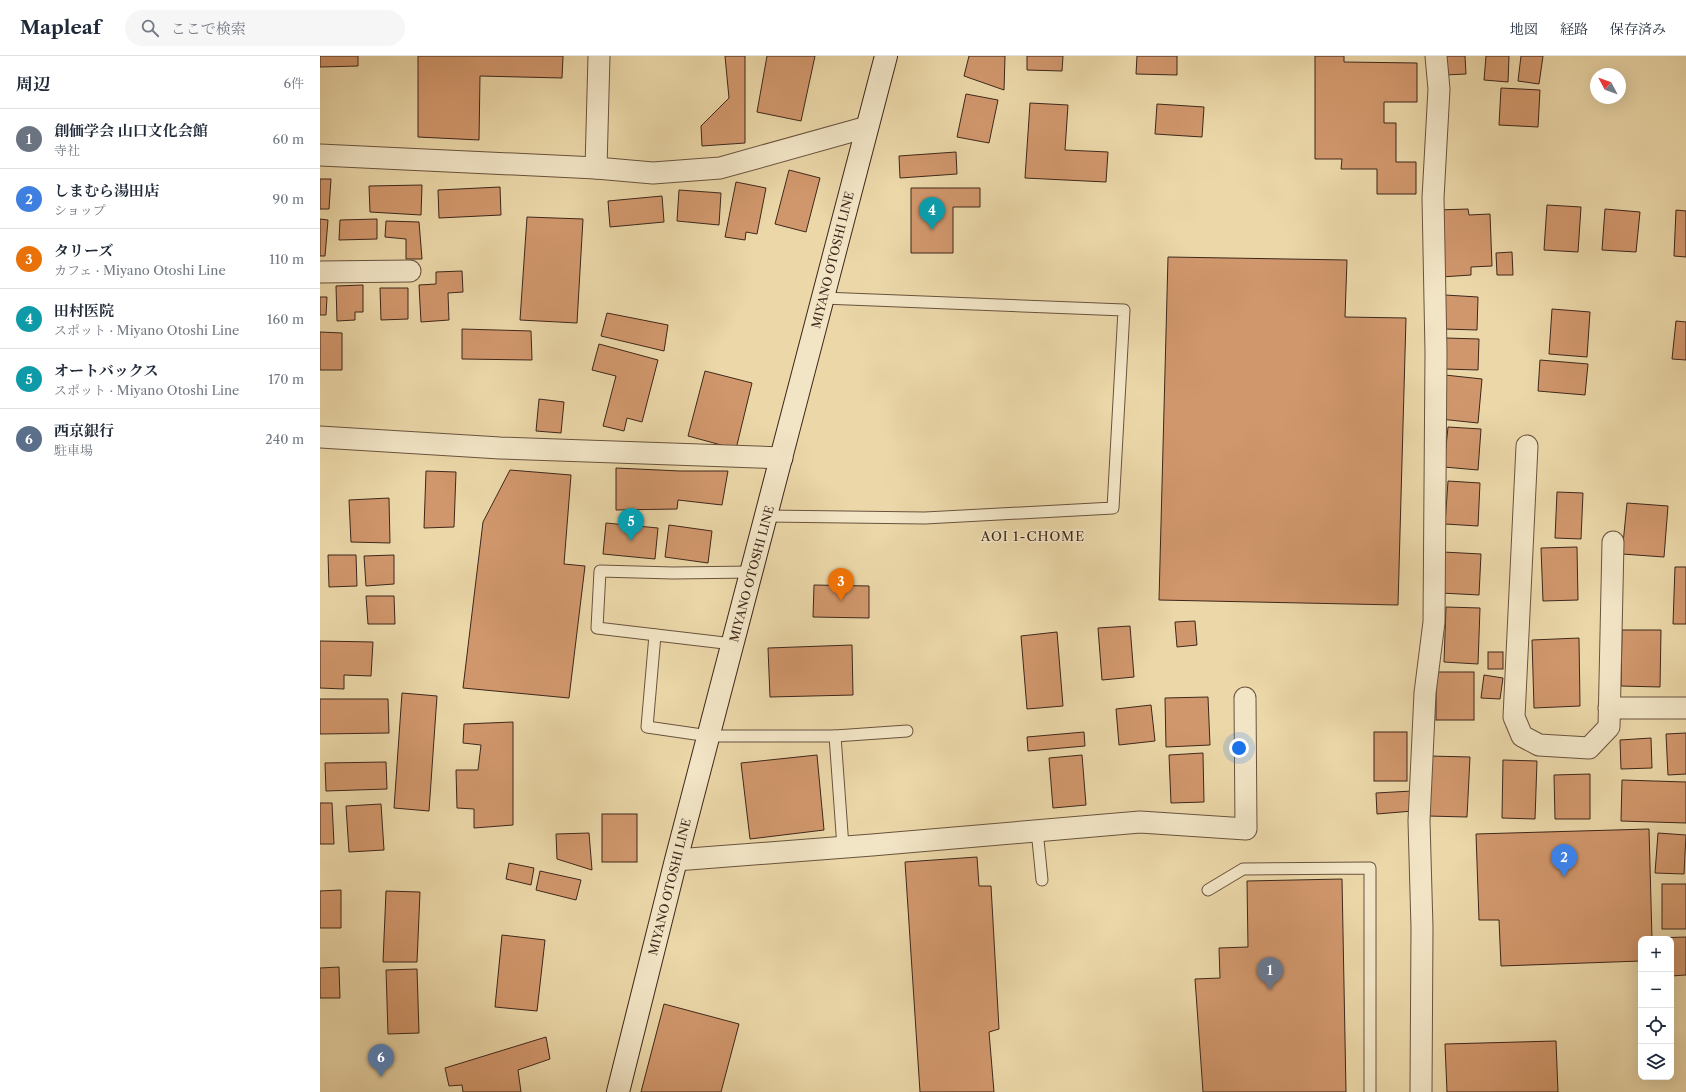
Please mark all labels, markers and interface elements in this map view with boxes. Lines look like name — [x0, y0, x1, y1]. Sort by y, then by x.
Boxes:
search box — [125, 10, 405, 46]
text: Mapleaf — [20, 16, 101, 39]
icon: search — [139, 17, 161, 39]
text: ここで検索 — [171, 19, 246, 38]
text: 地図 — [1510, 20, 1538, 38]
text: 経路 — [1560, 20, 1588, 38]
text: 保存済み — [1610, 20, 1666, 38]
north arrow — [1590, 68, 1626, 104]
text: 周辺 — [16, 74, 50, 94]
text: 6件 — [283, 75, 304, 91]
text: 創価学会 山口文化会館 — [54, 121, 208, 140]
text: 1 — [26, 131, 32, 147]
text: 60 m — [273, 131, 304, 147]
text: 寺社 — [54, 142, 80, 158]
text: しまむら湯田店 — [54, 181, 159, 200]
street label: MIYANO OTOSHI LINE — [808, 190, 857, 330]
text: 2 — [25, 191, 33, 207]
text: 90 m — [273, 191, 304, 207]
pin: 4 — [919, 197, 945, 230]
text: ショップ — [54, 202, 106, 218]
text: タリーズ — [54, 241, 113, 260]
text: 3 — [25, 251, 33, 267]
text: 110 m — [269, 251, 304, 267]
text: カフェ · Miyano Otoshi Line — [54, 262, 226, 278]
text: 田村医院 — [54, 301, 114, 320]
text: 4 — [25, 311, 33, 327]
text: 160 m — [267, 311, 304, 327]
text: スポット · Miyano Otoshi Line — [54, 322, 239, 338]
text: オートバックス — [54, 361, 159, 380]
text: 5 — [25, 371, 33, 387]
text: 170 m — [268, 371, 304, 387]
text: スポット · Miyano Otoshi Line — [54, 382, 239, 398]
text: 西京銀行 — [54, 421, 114, 440]
text: 6 — [25, 431, 33, 447]
text: 240 m — [265, 431, 304, 447]
text: 駐車場 — [54, 442, 93, 458]
street label: MIYANO OTOSHI LINE — [726, 504, 777, 644]
pin: 5 — [618, 508, 644, 541]
district label: AOI 1-CHOME — [980, 528, 1085, 544]
pin: 3 — [828, 568, 854, 601]
your location — [1229, 738, 1249, 758]
street label: MIYANO OTOSHI LINE — [645, 817, 694, 957]
pin: 2 — [1551, 844, 1577, 877]
map controls — [1638, 936, 1674, 1080]
button: + — [1638, 936, 1674, 972]
pin: 1 — [1257, 957, 1283, 990]
button: − — [1638, 972, 1674, 1008]
button: locate — [1638, 1008, 1674, 1044]
pin: 6 — [368, 1044, 394, 1077]
button: layers — [1638, 1044, 1674, 1080]

